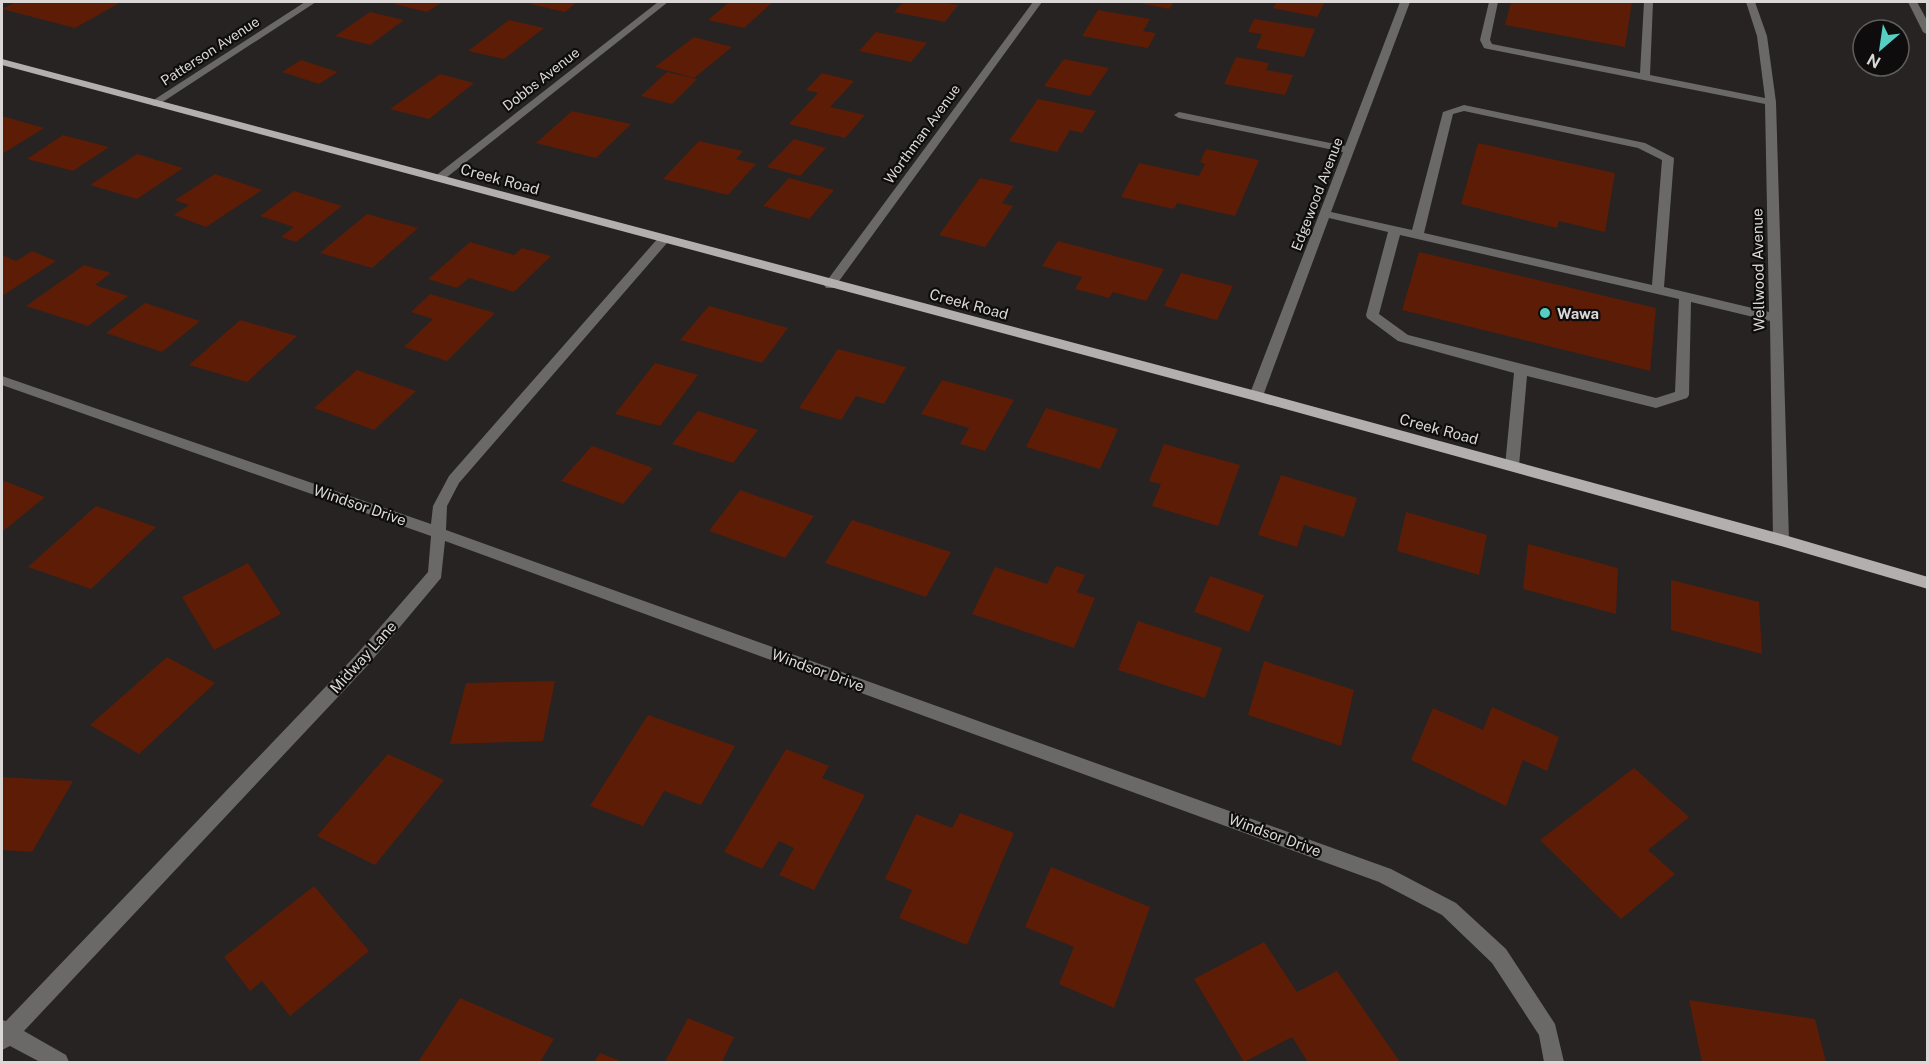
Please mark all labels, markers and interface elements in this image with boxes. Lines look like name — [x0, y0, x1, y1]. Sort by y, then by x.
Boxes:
street label: Patterson Avenue — [158, 13, 262, 89]
north arrow — [1851, 18, 1911, 78]
street label: Dobbs Avenue — [500, 44, 583, 114]
text: N — [1864, 49, 1884, 72]
street label: Worthman Avenue — [881, 81, 963, 187]
street label: Edgewood Avenue — [1288, 135, 1346, 253]
street label: Creek Road — [459, 160, 541, 198]
street label: Wellwood Avenue — [1748, 208, 1768, 332]
street label: Creek Road — [928, 285, 1010, 323]
place label: Wawa — [1557, 305, 1599, 322]
marker: Wawa — [1538, 306, 1552, 320]
street label: Creek Road — [1398, 410, 1480, 448]
street label: Windsor Drive — [311, 481, 409, 529]
street label: Midway Lane — [326, 617, 400, 697]
street label: Windsor Drive — [769, 645, 867, 695]
street label: Windsor Drive — [1226, 810, 1324, 860]

